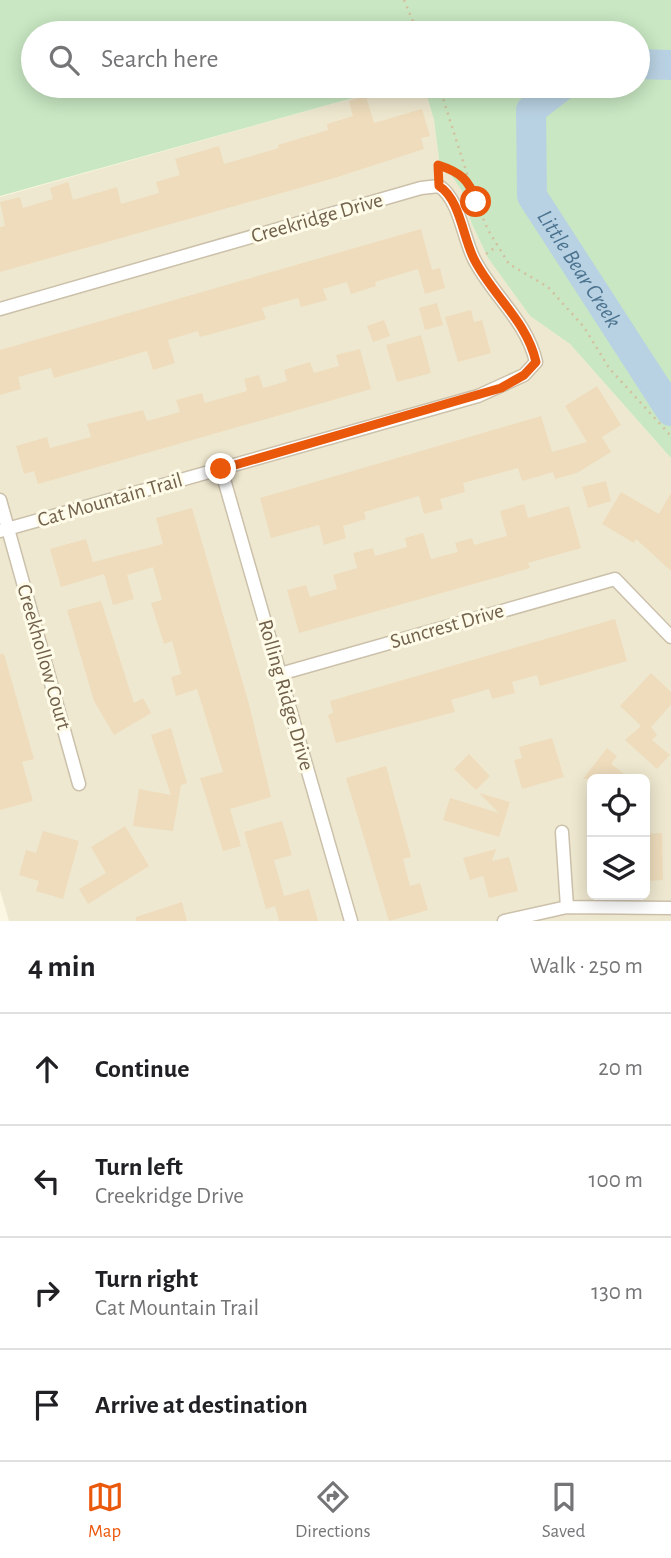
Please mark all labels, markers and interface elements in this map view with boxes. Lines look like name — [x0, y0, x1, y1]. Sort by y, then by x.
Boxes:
search box — [21, 21, 650, 98]
icon: search — [45, 41, 83, 79]
text: Search here — [101, 46, 219, 72]
route start — [460, 186, 491, 217]
street label: Creekridge Drive — [249, 189, 385, 247]
water label: Little Bear Creek — [533, 206, 626, 332]
route end — [205, 453, 236, 484]
street label: Cat Mountain Trail — [35, 469, 185, 531]
street label: Creekhollow Court — [13, 582, 75, 732]
street label: Suncrest Drive — [388, 600, 506, 652]
street label: Rolling Ridge Drive — [254, 617, 318, 773]
map controls — [587, 774, 650, 900]
button: locate — [587, 774, 650, 837]
button: layers — [587, 837, 650, 900]
text: 4 min — [28, 952, 96, 982]
text: Walk · 250 m — [530, 955, 643, 978]
icon: ahead — [28, 1050, 66, 1088]
text: Continue — [95, 1056, 190, 1082]
text: 20 m — [598, 1057, 643, 1080]
text: Turn left — [95, 1154, 183, 1180]
icon: left — [28, 1162, 66, 1200]
text: 100 m — [589, 1169, 643, 1192]
text: Creekridge Drive — [95, 1185, 244, 1208]
text: Turn right — [95, 1266, 198, 1292]
icon: right — [28, 1274, 66, 1312]
text: 130 m — [591, 1281, 643, 1304]
text: Cat Mountain Trail — [95, 1297, 259, 1320]
icon: arrive — [28, 1386, 66, 1424]
text: Arrive at destination — [95, 1392, 308, 1418]
tab: Map — [86, 1478, 124, 1543]
tab: Directions — [295, 1478, 371, 1543]
tab: Saved — [542, 1478, 585, 1543]

